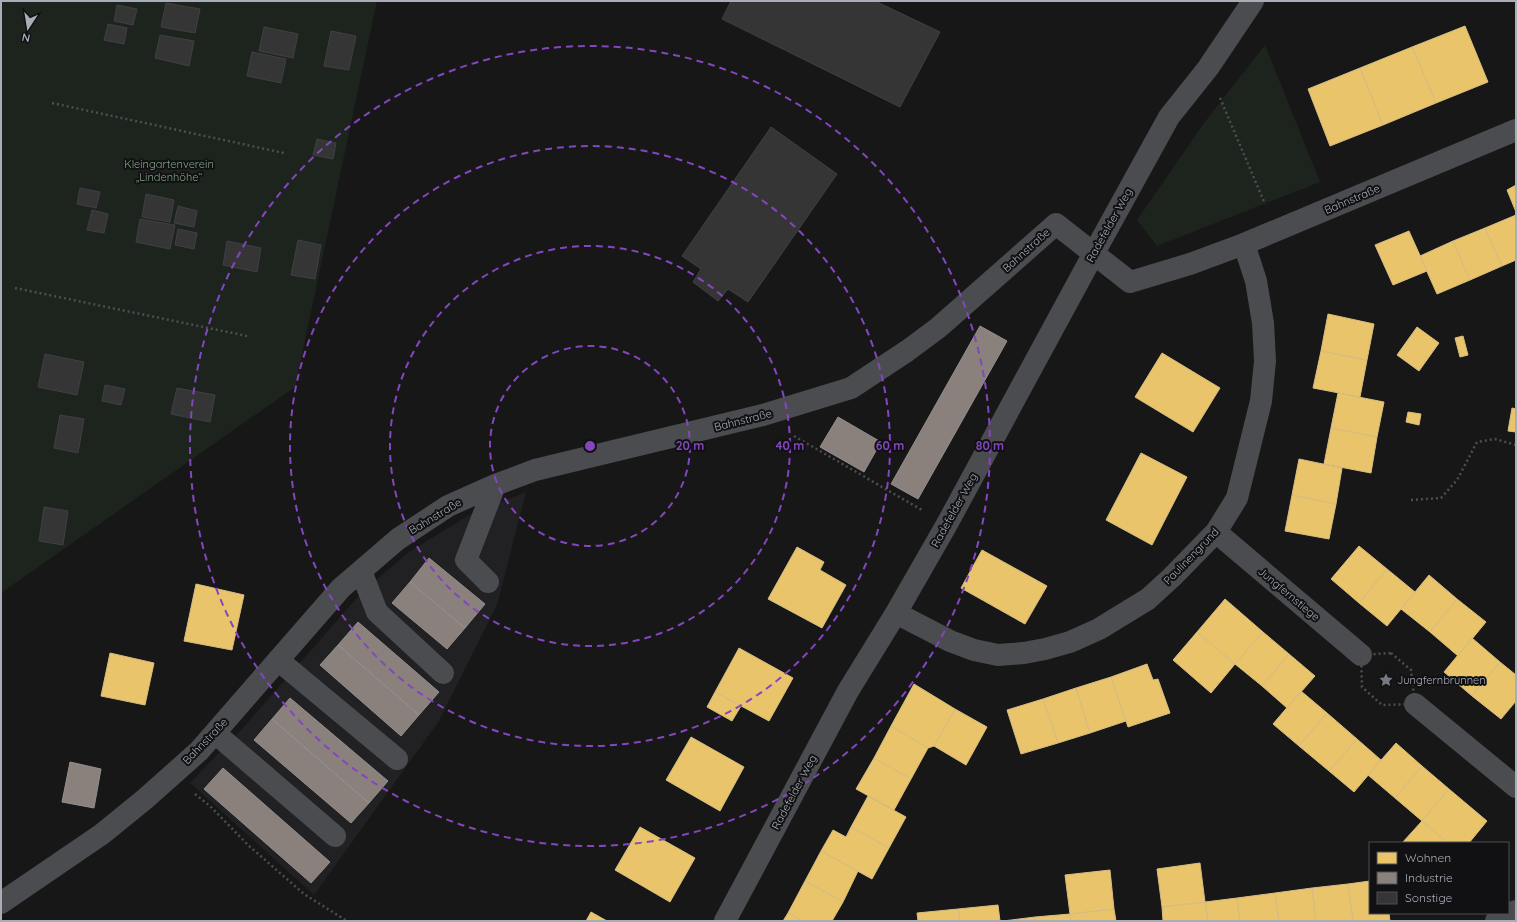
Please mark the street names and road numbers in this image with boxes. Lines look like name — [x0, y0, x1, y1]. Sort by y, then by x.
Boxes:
street label: Bahnstraße — [1322, 181, 1382, 217]
street label: Radefelder Weg — [1083, 185, 1135, 265]
street label: Bahnstraße — [999, 225, 1053, 275]
street label: Bahnstraße — [713, 406, 773, 434]
street label: Radefelder Weg — [928, 470, 980, 550]
street label: Bahnstraße — [406, 495, 464, 537]
street label: Paulinengrund — [1160, 525, 1222, 587]
street label: Jungfernstiege — [1255, 564, 1323, 624]
street label: Bahnstraße — [179, 715, 231, 767]
street label: Radefelder Weg — [768, 752, 820, 832]

